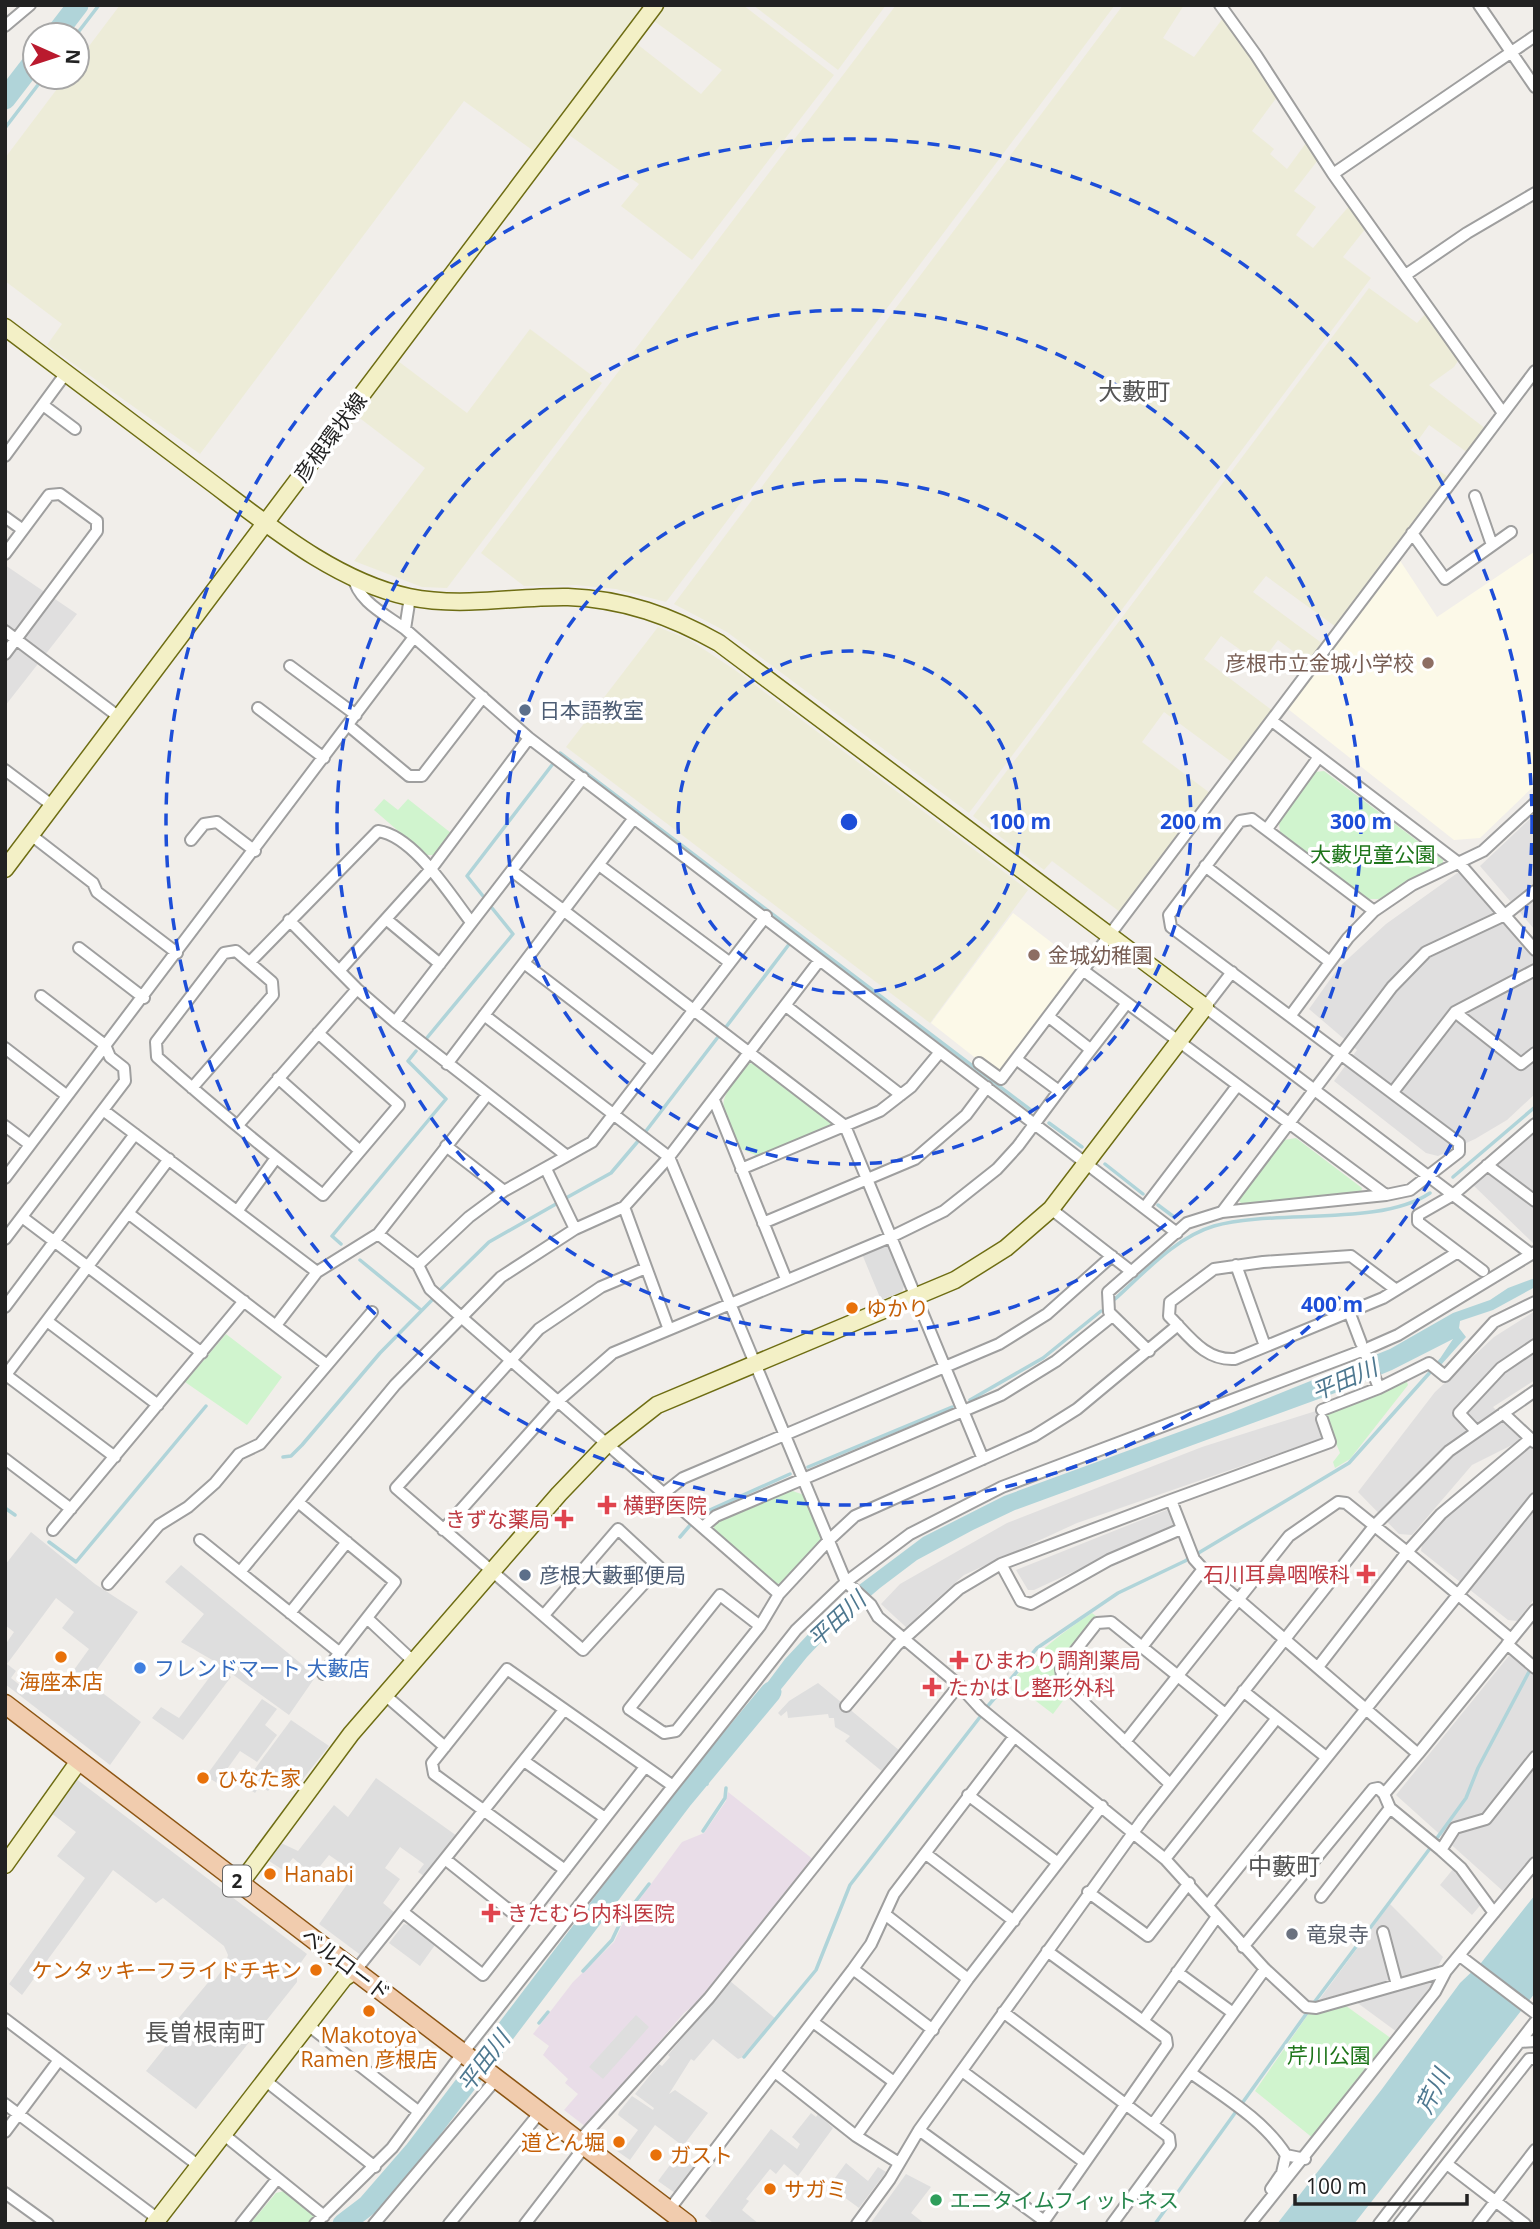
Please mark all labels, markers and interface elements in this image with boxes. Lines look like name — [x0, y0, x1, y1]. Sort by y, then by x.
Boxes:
north arrow — [21, 21, 91, 91]
text: N — [60, 48, 86, 65]
district label: 大藪町 — [1098, 374, 1170, 407]
street label: 彦根環状線 — [287, 387, 373, 487]
place label: 彦根市立金城小学校 — [1225, 649, 1414, 677]
marker: 彦根市立金城小学校 — [1420, 655, 1436, 671]
place label: 日本語教室 — [539, 696, 644, 724]
marker: 日本語教室 — [517, 702, 533, 718]
text: 100 m — [989, 807, 1051, 835]
text: 200 m — [1160, 807, 1222, 835]
text: 300 m — [1330, 807, 1392, 835]
centre of rings — [837, 810, 861, 834]
park label: 大藪児童公園 — [1310, 840, 1436, 868]
place label: 金城幼稚園 — [1048, 941, 1153, 969]
marker: 金城幼稚園 — [1026, 947, 1042, 963]
text: 400 m — [1301, 1290, 1363, 1318]
place label: ゆかり — [866, 1294, 929, 1322]
marker: ゆかり — [844, 1300, 860, 1316]
water label: 平田川 — [1306, 1350, 1385, 1407]
place label: 横野医院 — [623, 1491, 707, 1519]
marker: 横野医院 — [597, 1495, 617, 1515]
place label: きずな薬局 — [445, 1505, 550, 1533]
marker: きずな薬局 — [556, 1511, 572, 1527]
place label: 石川耳鼻咽喉科 — [1203, 1560, 1350, 1588]
place label: 彦根大藪郵便局 — [539, 1561, 686, 1589]
marker: 石川耳鼻咽喉科 — [1356, 1564, 1376, 1584]
marker: 彦根大藪郵便局 — [517, 1567, 533, 1583]
water label: 平田川 — [800, 1582, 874, 1654]
place label: ひまわり調剤薬局 — [973, 1646, 1141, 1674]
marker: 海座本店 — [53, 1649, 69, 1665]
marker: ひまわり調剤薬局 — [951, 1652, 967, 1668]
place label: フレンドマート 大藪店 — [154, 1654, 369, 1682]
marker: フレンドマート 大藪店 — [132, 1660, 148, 1676]
place label: 海座本店 — [19, 1667, 103, 1695]
place label: たかはし整形外科 — [948, 1673, 1115, 1701]
marker: たかはし整形外科 — [922, 1677, 942, 1697]
place label: ひなた家 — [217, 1764, 301, 1792]
marker: ひなた家 — [195, 1770, 211, 1786]
district label: 中藪町 — [1248, 1849, 1320, 1882]
place label: Hanabi — [284, 1860, 354, 1888]
road number: 2 — [223, 1866, 251, 1896]
marker: Hanabi — [262, 1866, 278, 1882]
place label: きたむら内科医院 — [507, 1899, 675, 1927]
marker: きたむら内科医院 — [481, 1903, 501, 1923]
place label: 竜泉寺 — [1306, 1920, 1369, 1948]
street label: ベルロード — [296, 1921, 396, 2007]
marker: 竜泉寺 — [1284, 1926, 1300, 1942]
place label: ケンタッキーフライドチキン — [32, 1956, 302, 1984]
marker: ケンタッキーフライドチキン — [308, 1962, 324, 1978]
marker: Makotoya Ramen 彦根店 — [361, 2003, 377, 2019]
district label: 長曽根南町 — [145, 2015, 265, 2048]
place label: Makotoya Ramen 彦根店 — [300, 2021, 438, 2073]
water label: 平田川 — [449, 2021, 518, 2098]
park label: 芹川公園 — [1287, 2041, 1371, 2069]
water label: 芹川 — [1408, 2061, 1458, 2119]
place label: 道とん堀 — [521, 2128, 605, 2156]
marker: 道とん堀 — [611, 2134, 627, 2150]
place label: ガスト — [670, 2141, 733, 2169]
marker: ガスト — [648, 2147, 664, 2163]
scale bar — [1295, 2162, 1466, 2206]
text: 100 m — [1306, 2172, 1367, 2200]
place label: サガミ — [784, 2175, 847, 2203]
marker: サガミ — [762, 2181, 778, 2197]
place label: エニタイムフィットネス — [950, 2186, 1179, 2214]
marker: エニタイムフィットネス — [928, 2192, 944, 2208]

